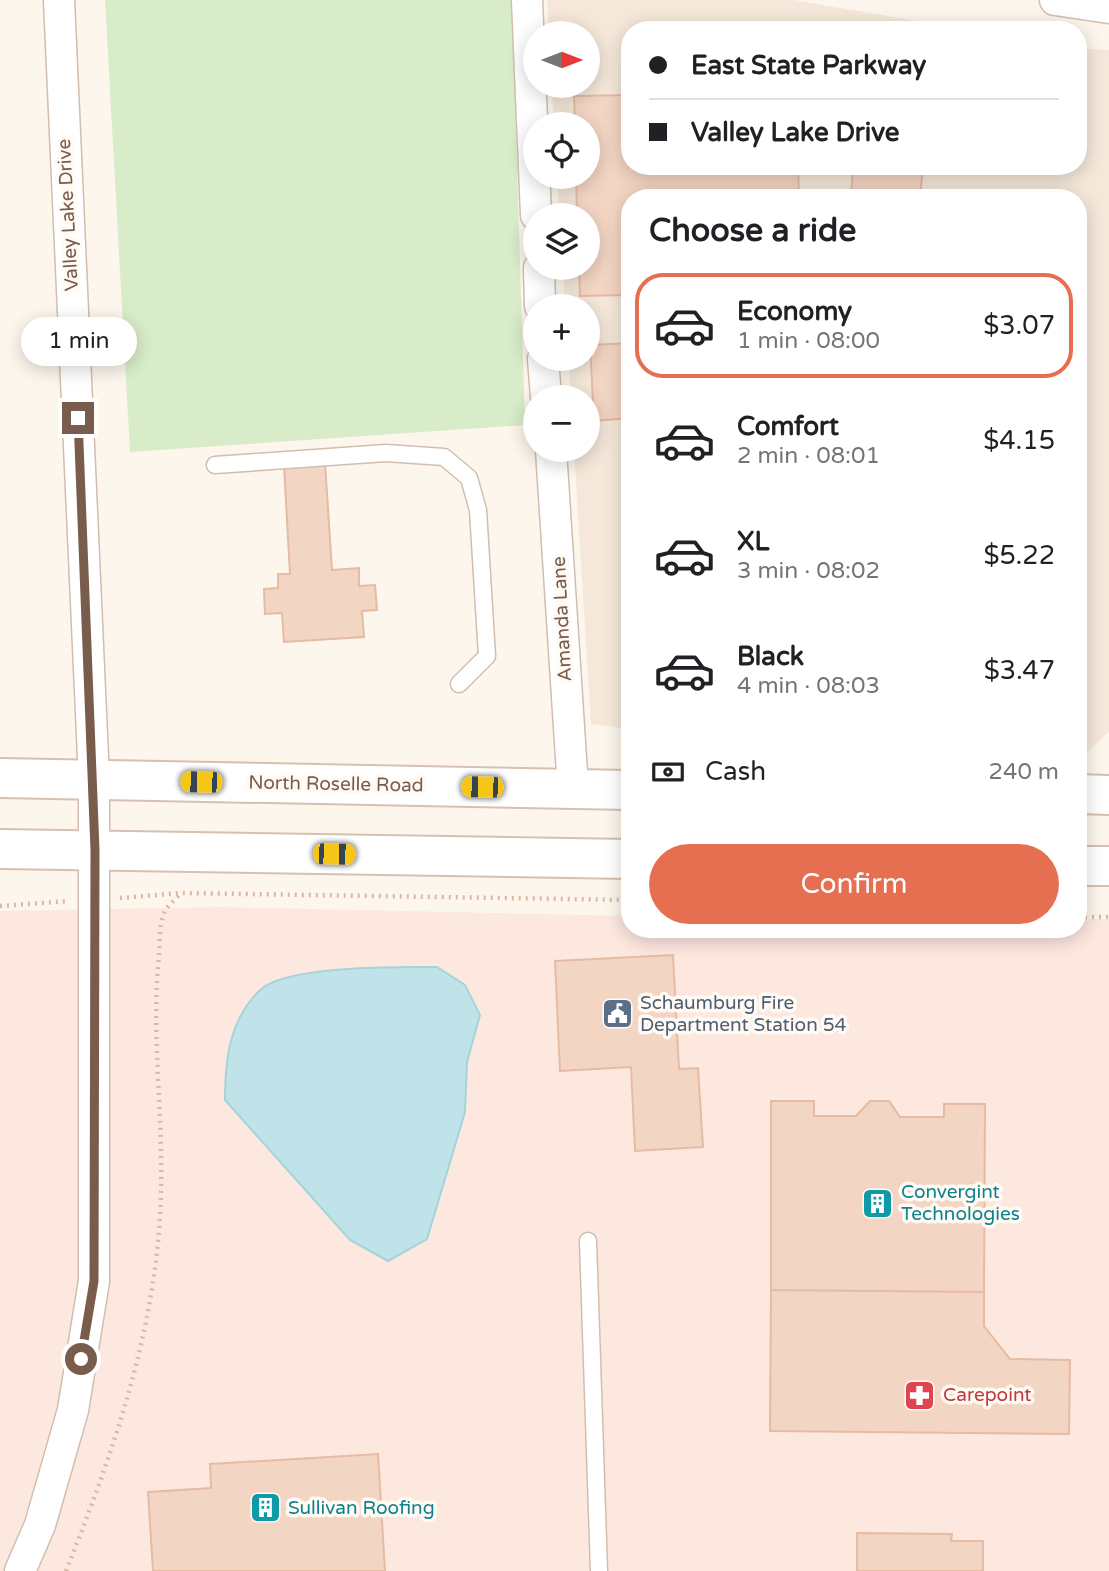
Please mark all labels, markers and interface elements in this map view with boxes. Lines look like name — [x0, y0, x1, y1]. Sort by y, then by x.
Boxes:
north arrow — [523, 21, 600, 98]
map controls — [523, 21, 600, 462]
text: East State Parkway — [691, 50, 926, 81]
button: locate — [523, 112, 600, 189]
text: Valley Lake Drive — [691, 117, 900, 148]
street label: Valley Lake Drive — [53, 138, 83, 292]
button: layers — [523, 203, 600, 280]
text: Choose a ride — [649, 212, 856, 250]
button: + — [523, 294, 600, 371]
icon: car — [653, 294, 716, 357]
text: Economy — [737, 296, 852, 327]
text: $3.07 — [983, 310, 1055, 341]
callout: 1 min — [20, 316, 136, 366]
text: 1 min — [48, 327, 110, 355]
text: 1 min · 08:00 — [737, 327, 880, 355]
button: − — [523, 385, 600, 462]
route end — [62, 402, 94, 434]
icon: car — [653, 409, 716, 472]
text: Comfort — [737, 411, 839, 442]
text: $4.15 — [983, 425, 1055, 456]
text: 2 min · 08:01 — [737, 442, 880, 470]
icon: car — [653, 524, 716, 587]
text: XL — [737, 526, 769, 557]
text: $5.22 — [983, 540, 1055, 571]
street label: Amanda Lane — [548, 556, 576, 682]
text: 3 min · 08:02 — [737, 557, 880, 585]
icon: car — [653, 639, 716, 702]
text: Black — [737, 641, 804, 672]
text: $3.47 — [984, 655, 1055, 686]
text: 4 min · 08:03 — [737, 672, 880, 700]
icon: cash — [649, 753, 687, 791]
text: Cash — [705, 756, 766, 787]
text: 240 m — [989, 758, 1059, 786]
car — [180, 771, 223, 793]
street label: North Roselle Road — [248, 771, 424, 797]
car — [461, 776, 504, 798]
car — [313, 843, 356, 865]
button: Confirm — [649, 844, 1059, 924]
place label: Schaumburg Fire Department Station 54 — [640, 992, 847, 1036]
public building icon: Schaumburg Fire Department Station 54 — [600, 997, 634, 1031]
place label: Convergint Technologies — [901, 1181, 1020, 1225]
building icon: Convergint Technologies — [861, 1186, 895, 1220]
route start — [65, 1343, 97, 1375]
pharmacy icon: Carepoint — [903, 1378, 937, 1412]
place label: Carepoint — [943, 1384, 1032, 1406]
building icon: Sullivan Roofing — [248, 1491, 282, 1525]
place label: Sullivan Roofing — [288, 1497, 435, 1519]

